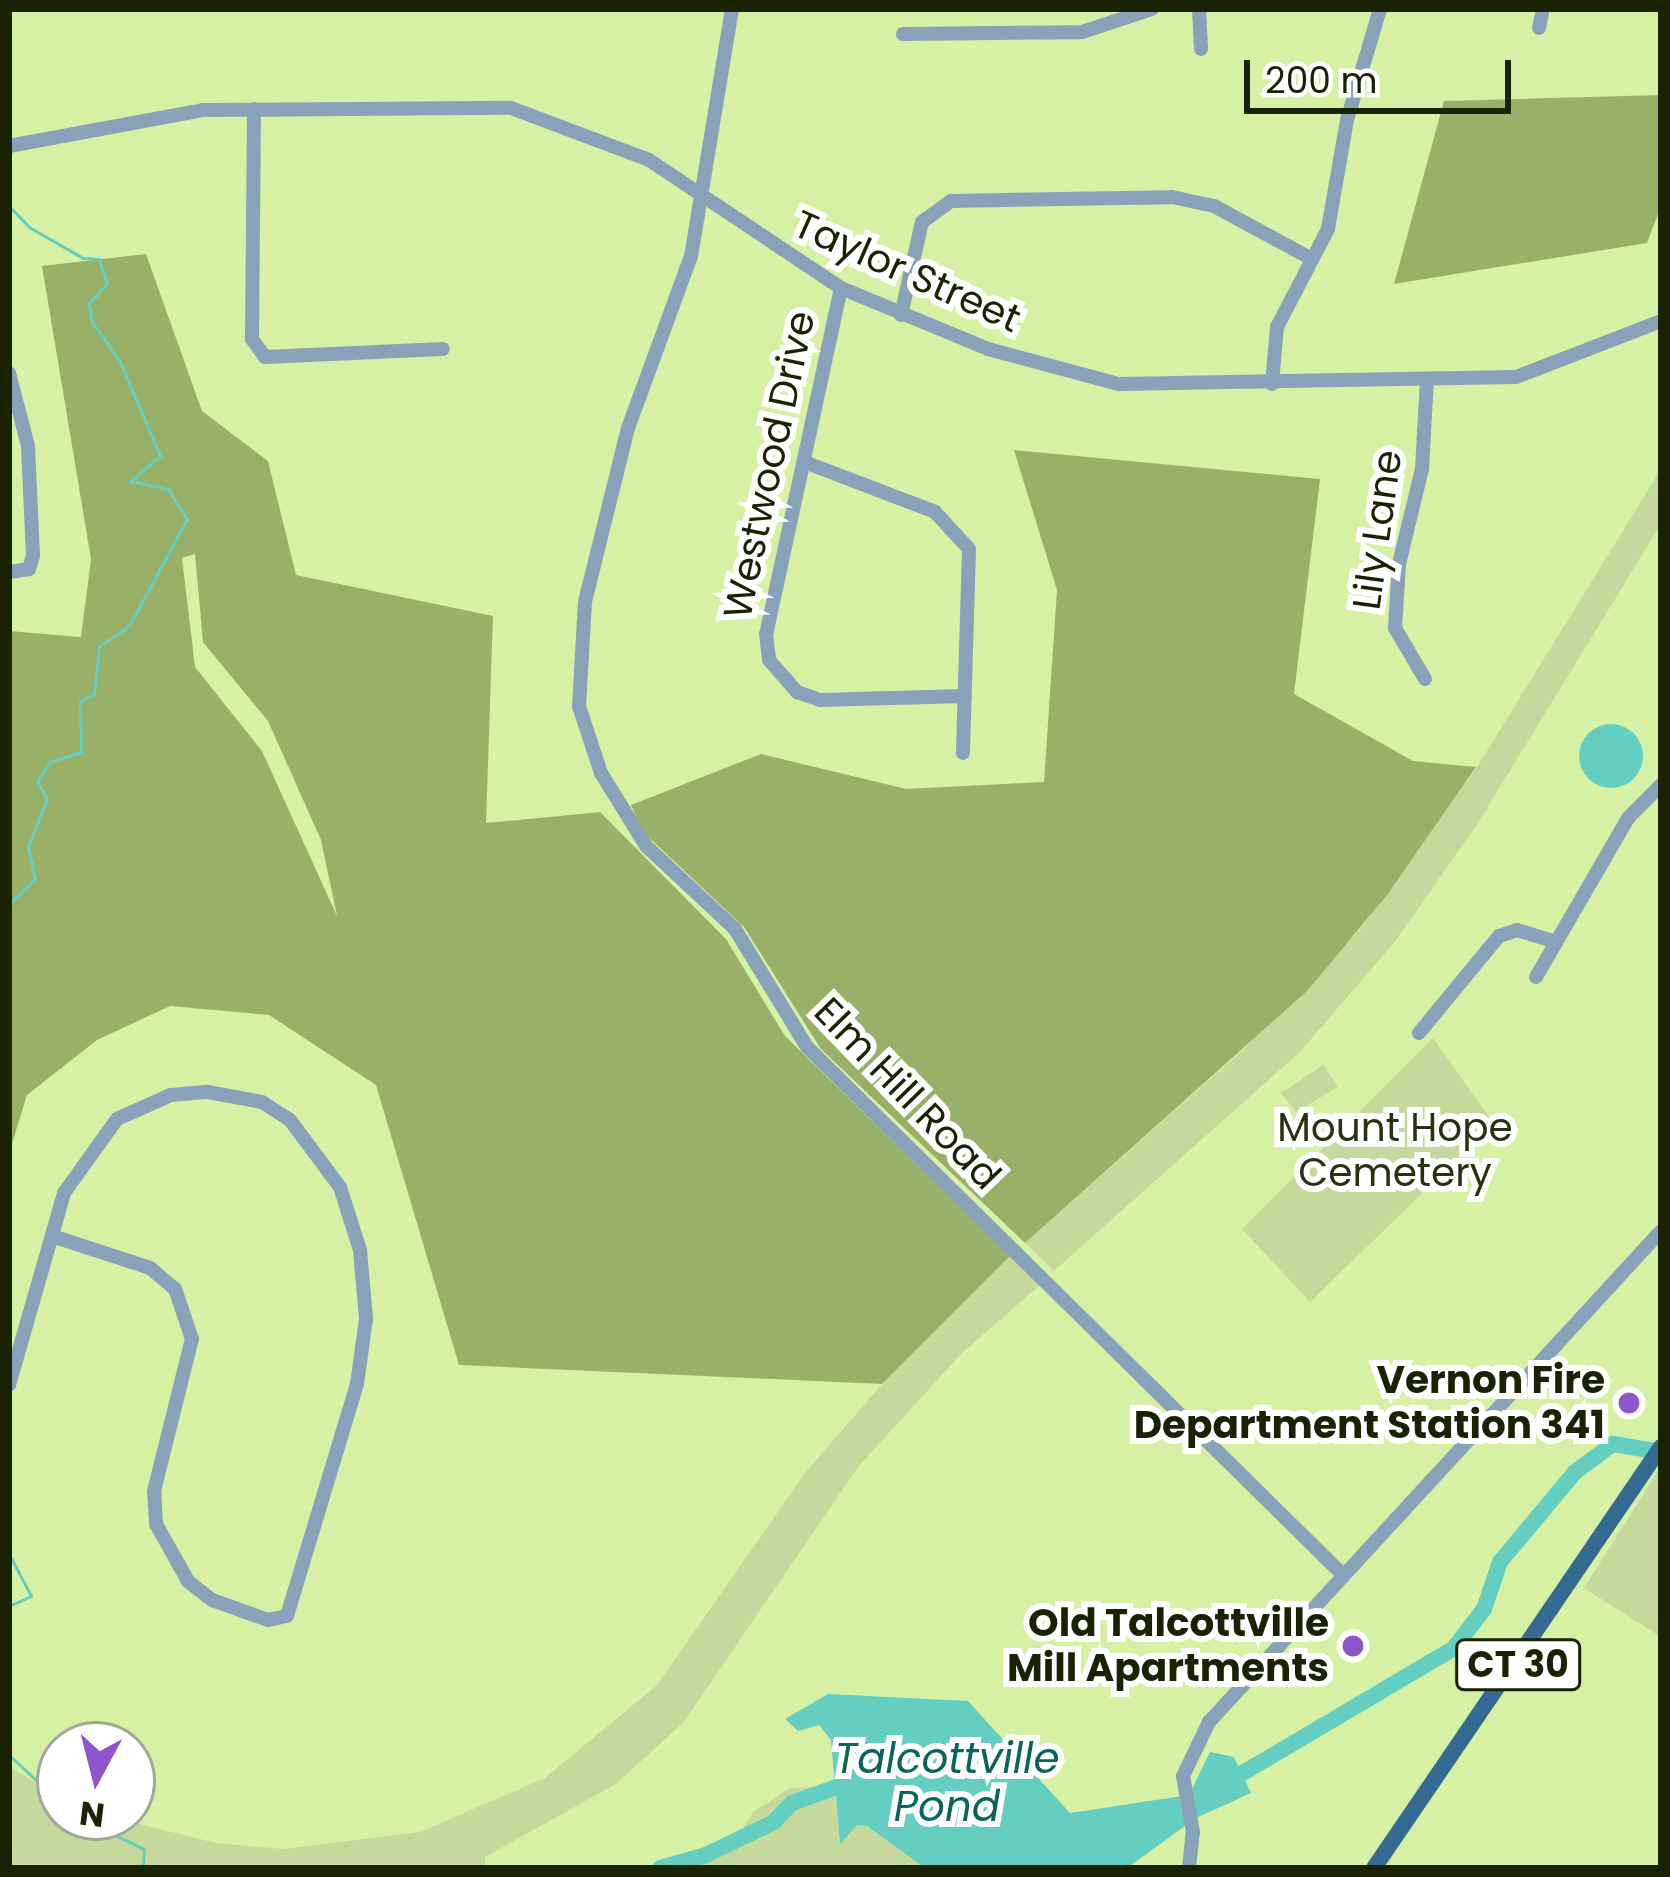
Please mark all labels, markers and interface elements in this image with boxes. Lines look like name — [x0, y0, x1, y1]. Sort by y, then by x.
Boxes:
scale bar — [1250, 36, 1517, 110]
text: 200 m — [1265, 55, 1378, 106]
street label: Taylor Street — [786, 201, 1028, 343]
street label: Westwood Drive — [715, 307, 825, 623]
street label: Lily Lane — [1344, 447, 1412, 613]
street label: Elm Hill Road — [804, 989, 1010, 1199]
park label: Mount Hope Cemetery — [1277, 1106, 1513, 1197]
place label: Vernon Fire Department Station 341 — [1134, 1358, 1605, 1449]
marker: Vernon Fire Department Station 341 — [1616, 1390, 1642, 1416]
place label: Old Talcottville Mill Apartments — [1007, 1601, 1329, 1692]
marker: Old Talcottville Mill Apartments — [1340, 1633, 1366, 1659]
road number: CT 30 — [1455, 1635, 1581, 1695]
north arrow — [36, 1721, 156, 1841]
water label: Talcottville Pond — [835, 1734, 1059, 1832]
text: N — [77, 1789, 107, 1839]

